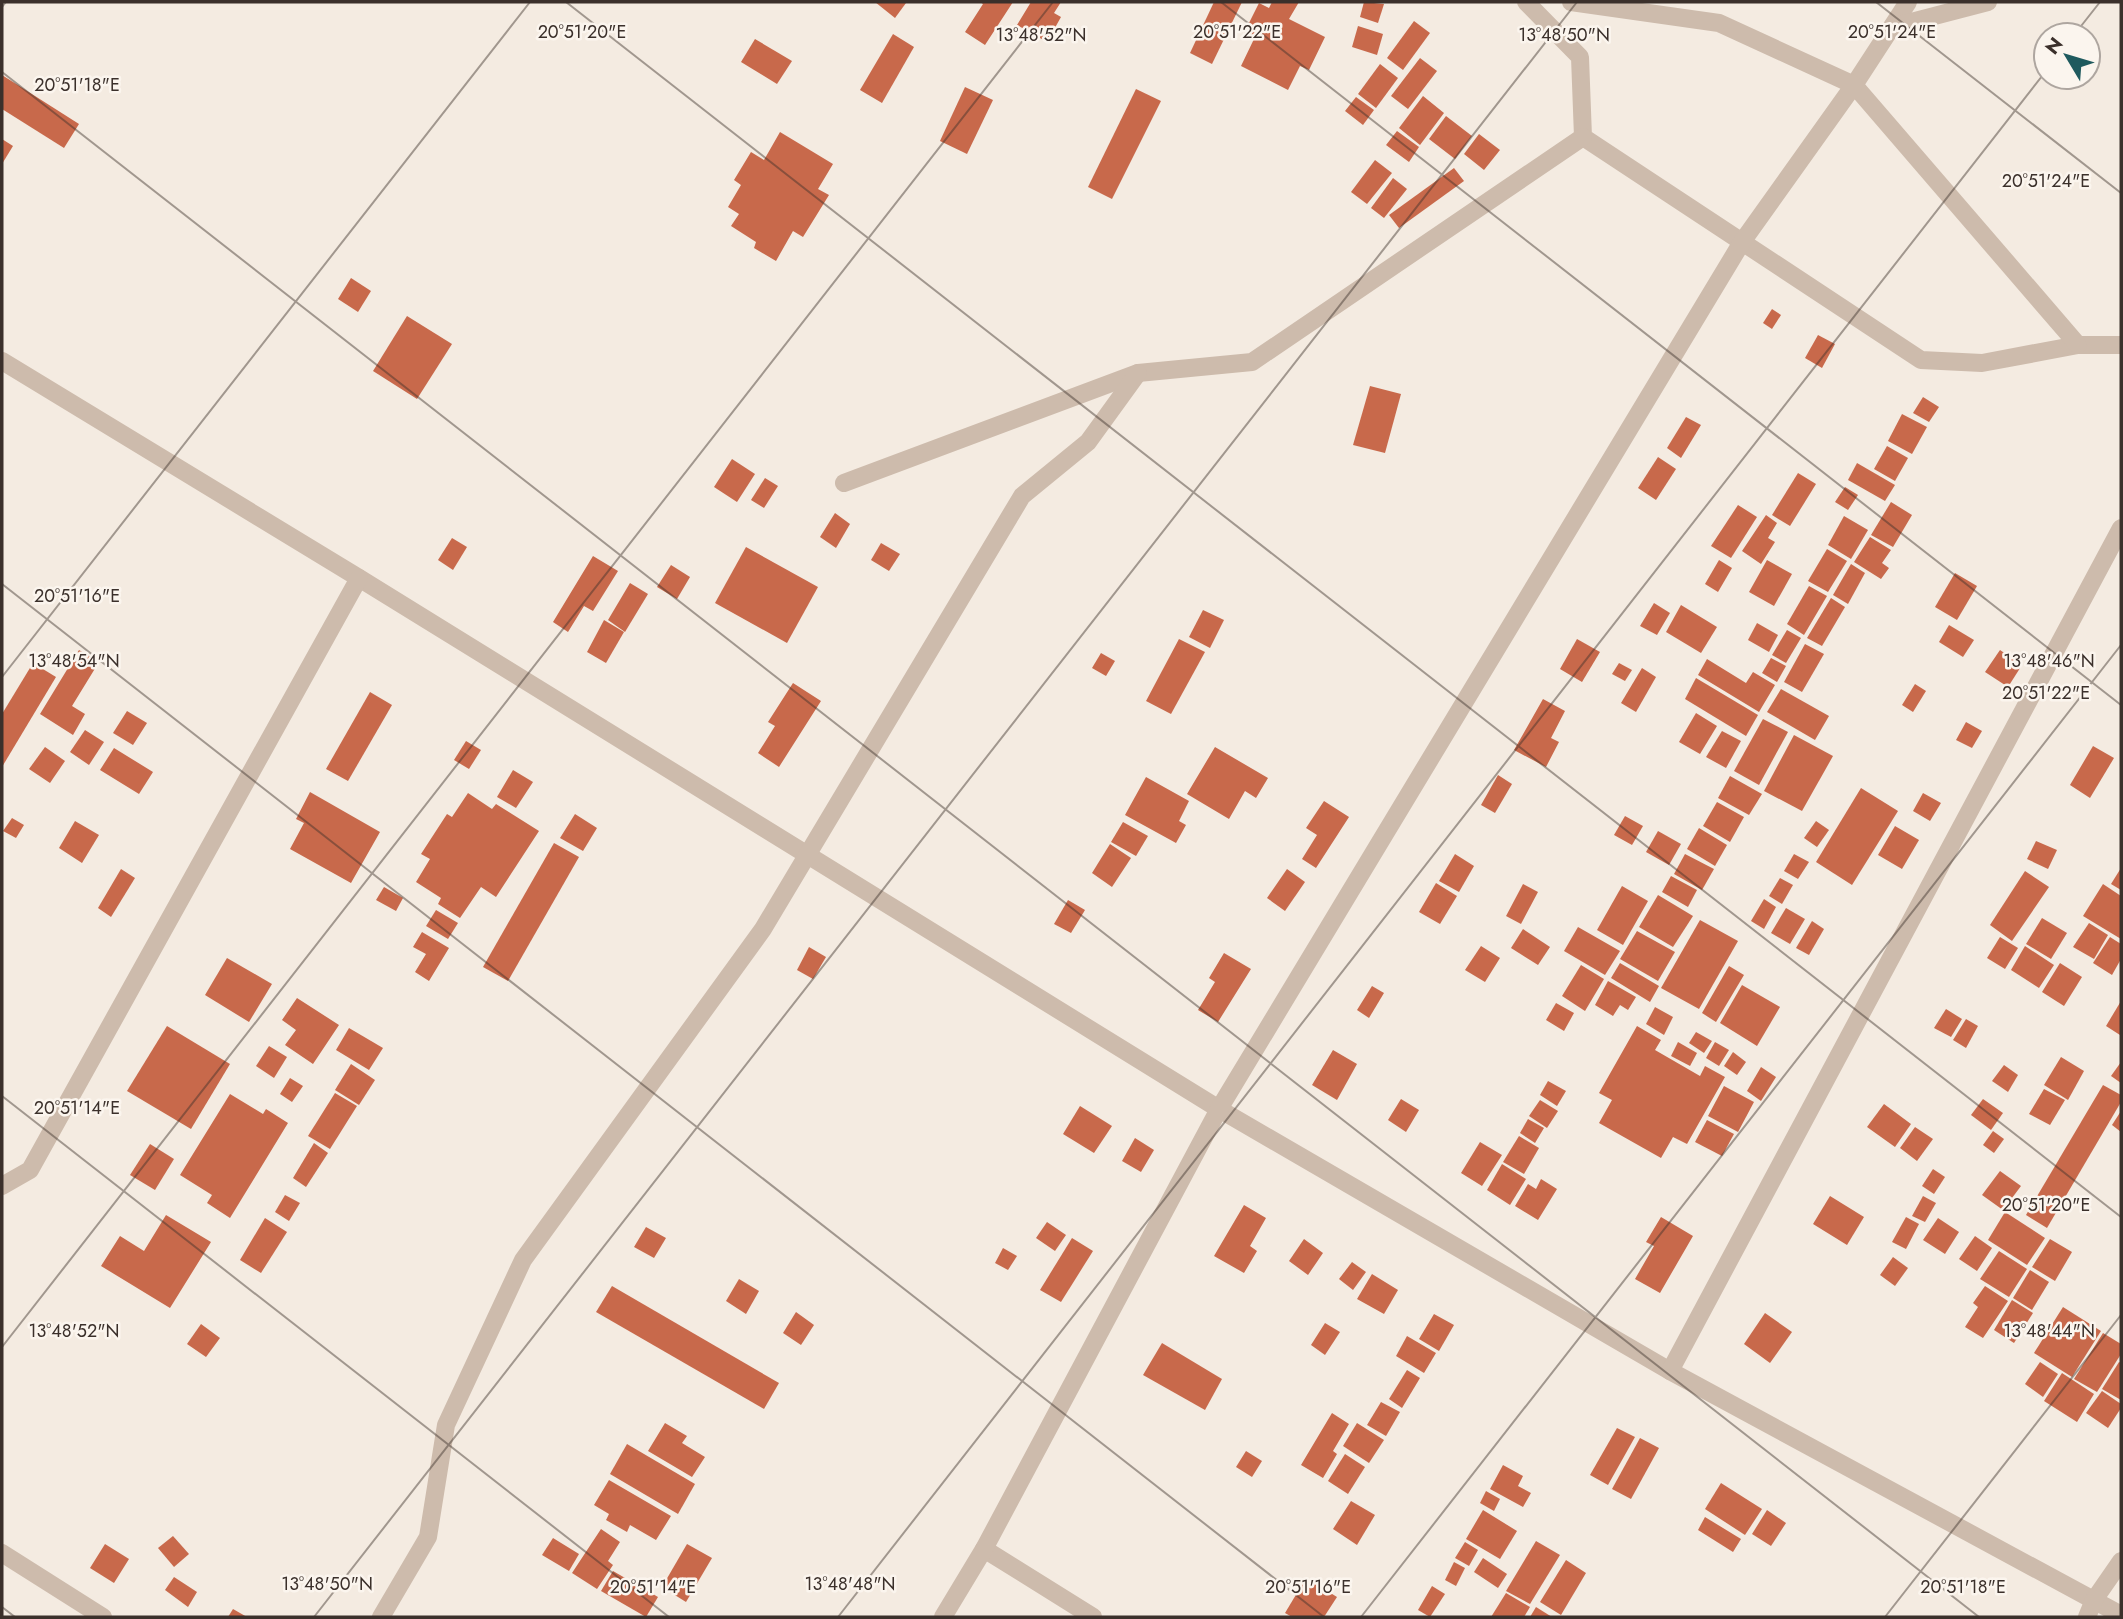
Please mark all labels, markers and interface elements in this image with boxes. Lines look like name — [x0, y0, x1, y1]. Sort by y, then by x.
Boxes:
text: 20°51'20"E — [538, 19, 626, 45]
text: 20°51'22"E — [1193, 19, 1281, 45]
text: 20°51'24"E — [1848, 19, 1936, 45]
north arrow — [2032, 21, 2102, 91]
text: 13°48'52"N — [995, 22, 1087, 48]
text: 13°48'50"N — [1518, 22, 1610, 48]
text: N — [2039, 32, 2069, 60]
text: 20°51'18"E — [34, 72, 120, 98]
text: 20°51'24"E — [2002, 168, 2090, 194]
text: 20°51'16"E — [34, 583, 120, 609]
text: 13°48'54"N — [28, 648, 120, 674]
text: 13°48'46"N — [2003, 648, 2095, 674]
text: 20°51'22"E — [2002, 680, 2090, 706]
text: 20°51'14"E — [34, 1095, 120, 1121]
text: 20°51'20"E — [2002, 1192, 2090, 1218]
text: 13°48'52"N — [28, 1318, 120, 1344]
text: 13°48'44"N — [2003, 1318, 2095, 1344]
text: 13°48'50"N — [281, 1571, 373, 1597]
text: 13°48'48"N — [804, 1571, 896, 1597]
text: 20°51'14"E — [610, 1574, 696, 1600]
text: 20°51'16"E — [1265, 1574, 1351, 1600]
text: 20°51'18"E — [1920, 1574, 2006, 1600]

